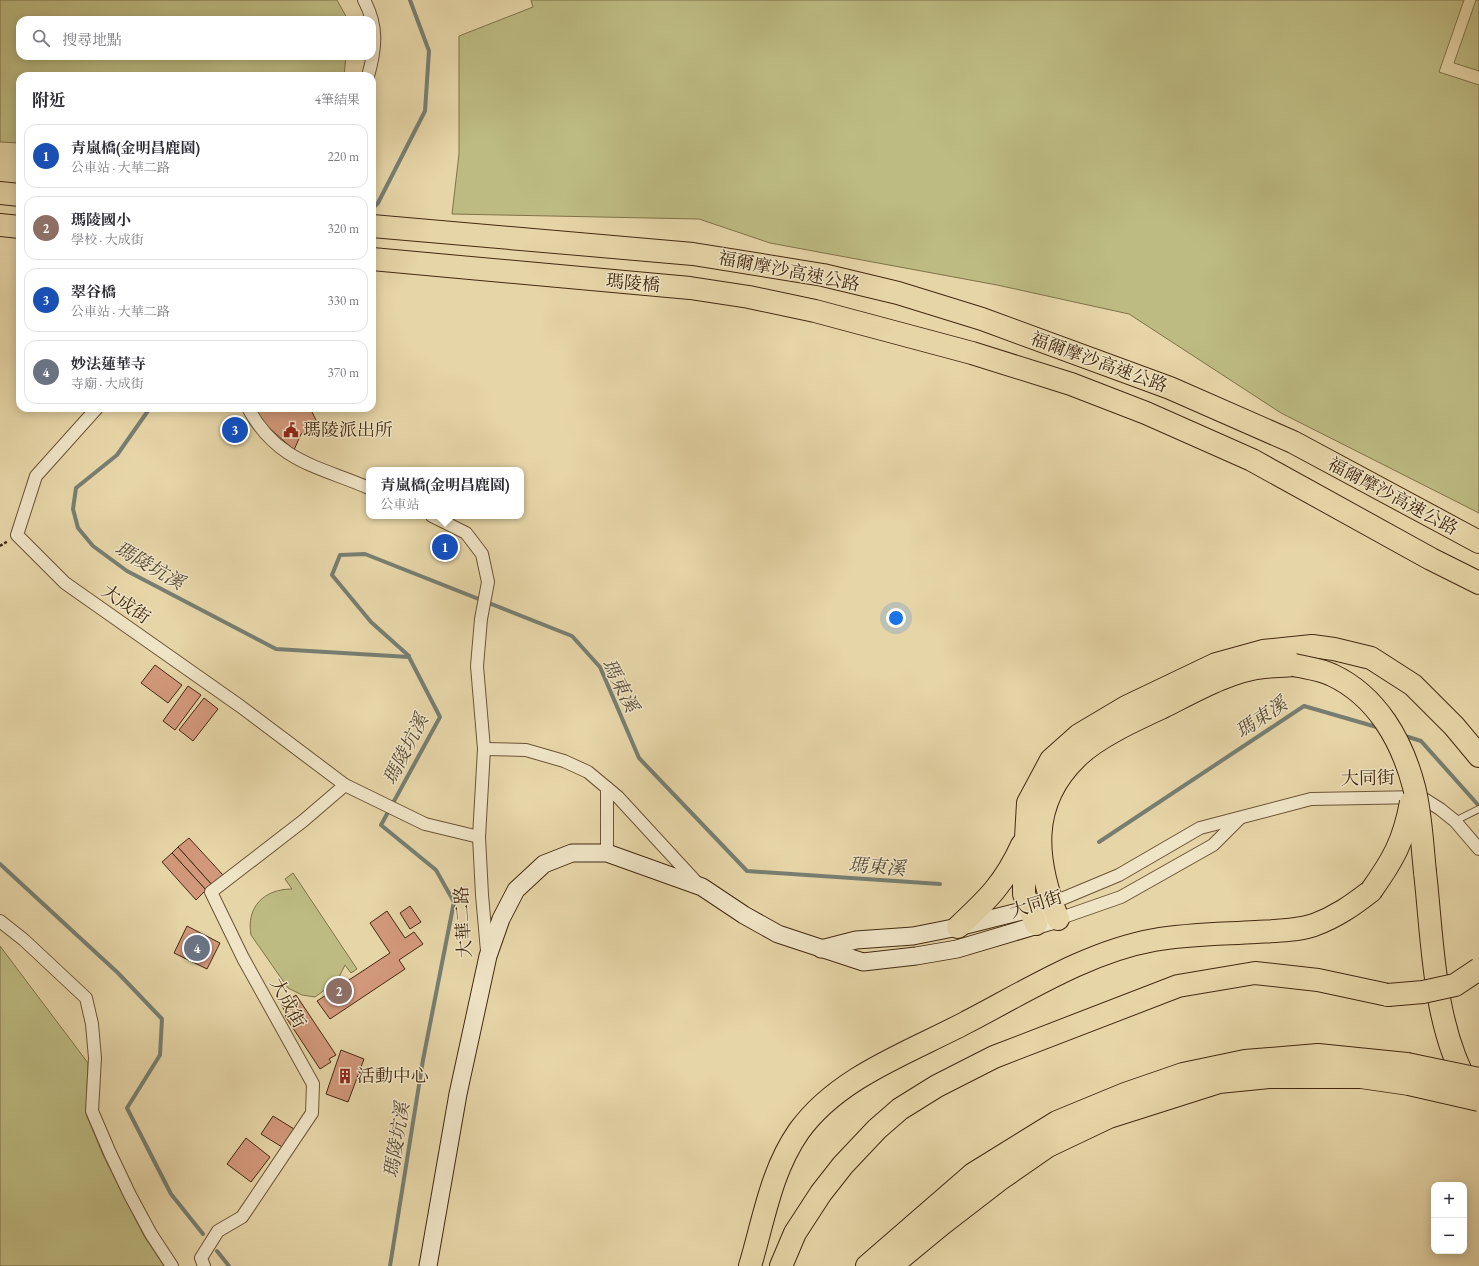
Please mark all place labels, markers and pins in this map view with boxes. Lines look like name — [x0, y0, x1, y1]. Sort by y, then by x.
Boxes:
pin: 3 — [222, 415, 248, 445]
place label: 瑪陵派出所 — [303, 418, 393, 441]
public building icon: 瑪陵派出所 — [282, 421, 300, 439]
pin: 1 — [432, 532, 458, 562]
pin: 4 — [184, 933, 210, 963]
pin: 2 — [326, 976, 352, 1006]
place label: 活動中心 — [357, 1064, 429, 1087]
building icon: 活動中心 — [336, 1067, 354, 1085]

